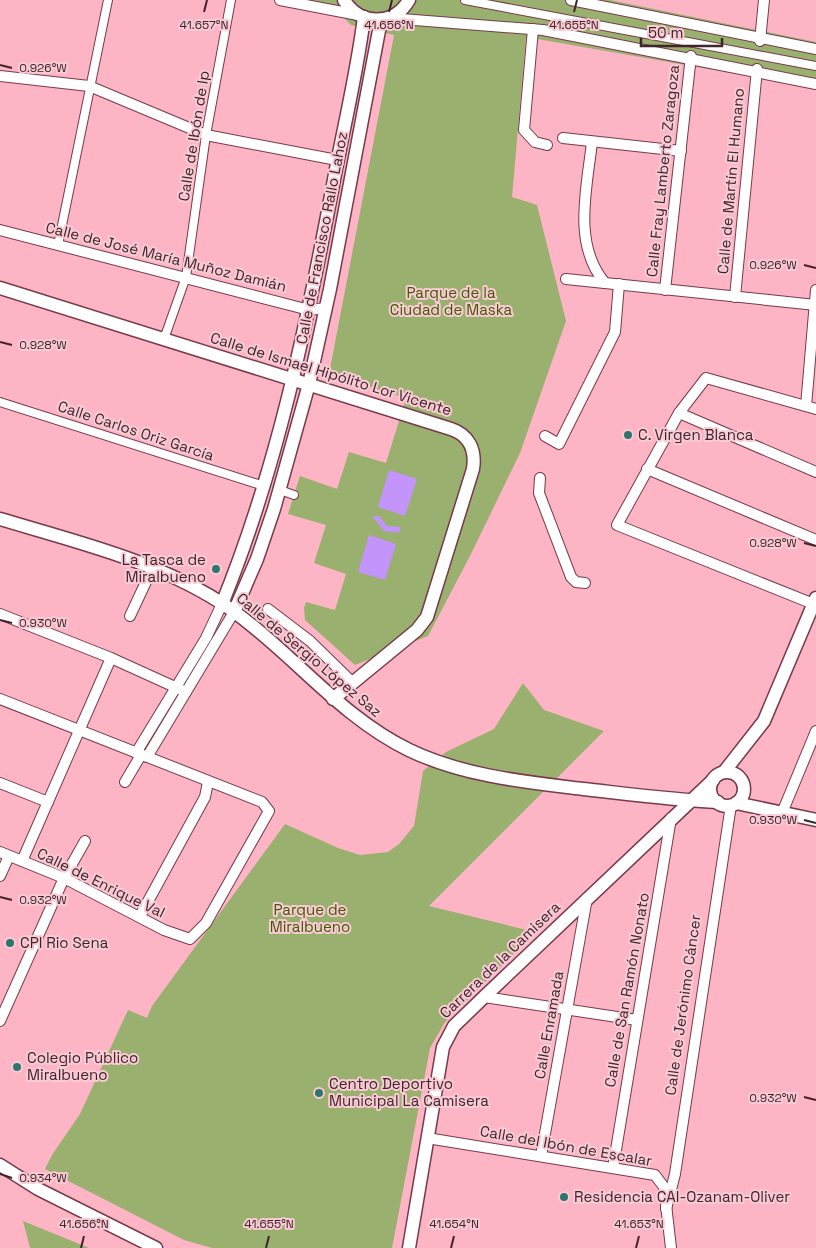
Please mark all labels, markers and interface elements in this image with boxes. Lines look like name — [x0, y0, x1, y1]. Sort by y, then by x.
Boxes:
scale bar — [641, 15, 722, 47]
text: 41.657°N — [180, 17, 228, 33]
text: 41.656°N — [364, 17, 414, 33]
text: 41.655°N — [549, 17, 599, 33]
text: 50 m — [648, 23, 683, 42]
text: 0.926°W — [19, 60, 67, 76]
street label: Calle Fray Lamberto Zaragoza — [642, 64, 683, 278]
street label: Calle de Ibón de Ip — [174, 69, 213, 203]
street label: Calle de Martín El Humano — [713, 87, 748, 275]
street label: Calle de Francisco Rallo Lahoz — [292, 130, 351, 346]
street label: Calle de José María Muñoz Damián — [44, 217, 289, 296]
text: 0.926°W — [749, 257, 797, 273]
park label: Parque de la Ciudad de Maska — [390, 283, 513, 319]
street label: Calle de Ismael Hipólito Lor Vicente — [208, 328, 454, 419]
text: 0.928°W — [19, 337, 67, 353]
street label: Calle Carlos Oriz García — [56, 396, 217, 465]
place label: C. Virgen Blanca — [638, 425, 754, 444]
marker: C. Virgen Blanca — [622, 429, 634, 441]
text: 0.928°W — [749, 535, 797, 551]
place label: La Tasca de Miralbueno — [122, 550, 206, 586]
marker: La Tasca de Miralbueno — [210, 563, 222, 575]
street label: Calle de Sergio López Saz — [233, 588, 386, 721]
text: 0.930°W — [19, 615, 67, 631]
text: 0.930°W — [749, 812, 797, 828]
street label: Calle de Enrique Val — [34, 843, 168, 922]
street label: Calle de San Ramón Nonato — [600, 891, 653, 1089]
text: 0.932°W — [19, 892, 67, 908]
street label: Carrera de la Camisera — [435, 897, 564, 1022]
park label: Parque de Miralbueno — [270, 900, 350, 936]
street label: Calle de Jerónimo Cáncer — [660, 913, 705, 1097]
place label: CPI Rio Sena — [20, 933, 109, 952]
marker: CPI Rio Sena — [4, 937, 16, 949]
street label: Calle Enramada — [530, 969, 567, 1081]
place label: Colegio Público Miralbueno — [27, 1048, 138, 1084]
marker: Colegio Público Miralbueno — [11, 1061, 23, 1073]
place label: Centro Deportivo Municipal La Camisera — [329, 1074, 489, 1110]
marker: Centro Deportivo Municipal La Camisera — [313, 1087, 325, 1099]
text: 0.932°W — [749, 1090, 797, 1106]
street label: Calle del Ibón de Escalar — [479, 1121, 654, 1170]
text: 0.934°W — [19, 1170, 67, 1186]
place label: Residencia CAI-Ozanam-Oliver — [574, 1187, 790, 1206]
marker: Residencia CAI-Ozanam-Oliver — [558, 1191, 570, 1203]
text: 41.656°N — [59, 1216, 109, 1232]
text: 41.655°N — [244, 1216, 294, 1232]
text: 41.654°N — [429, 1216, 479, 1232]
text: 41.653°N — [614, 1216, 664, 1232]

